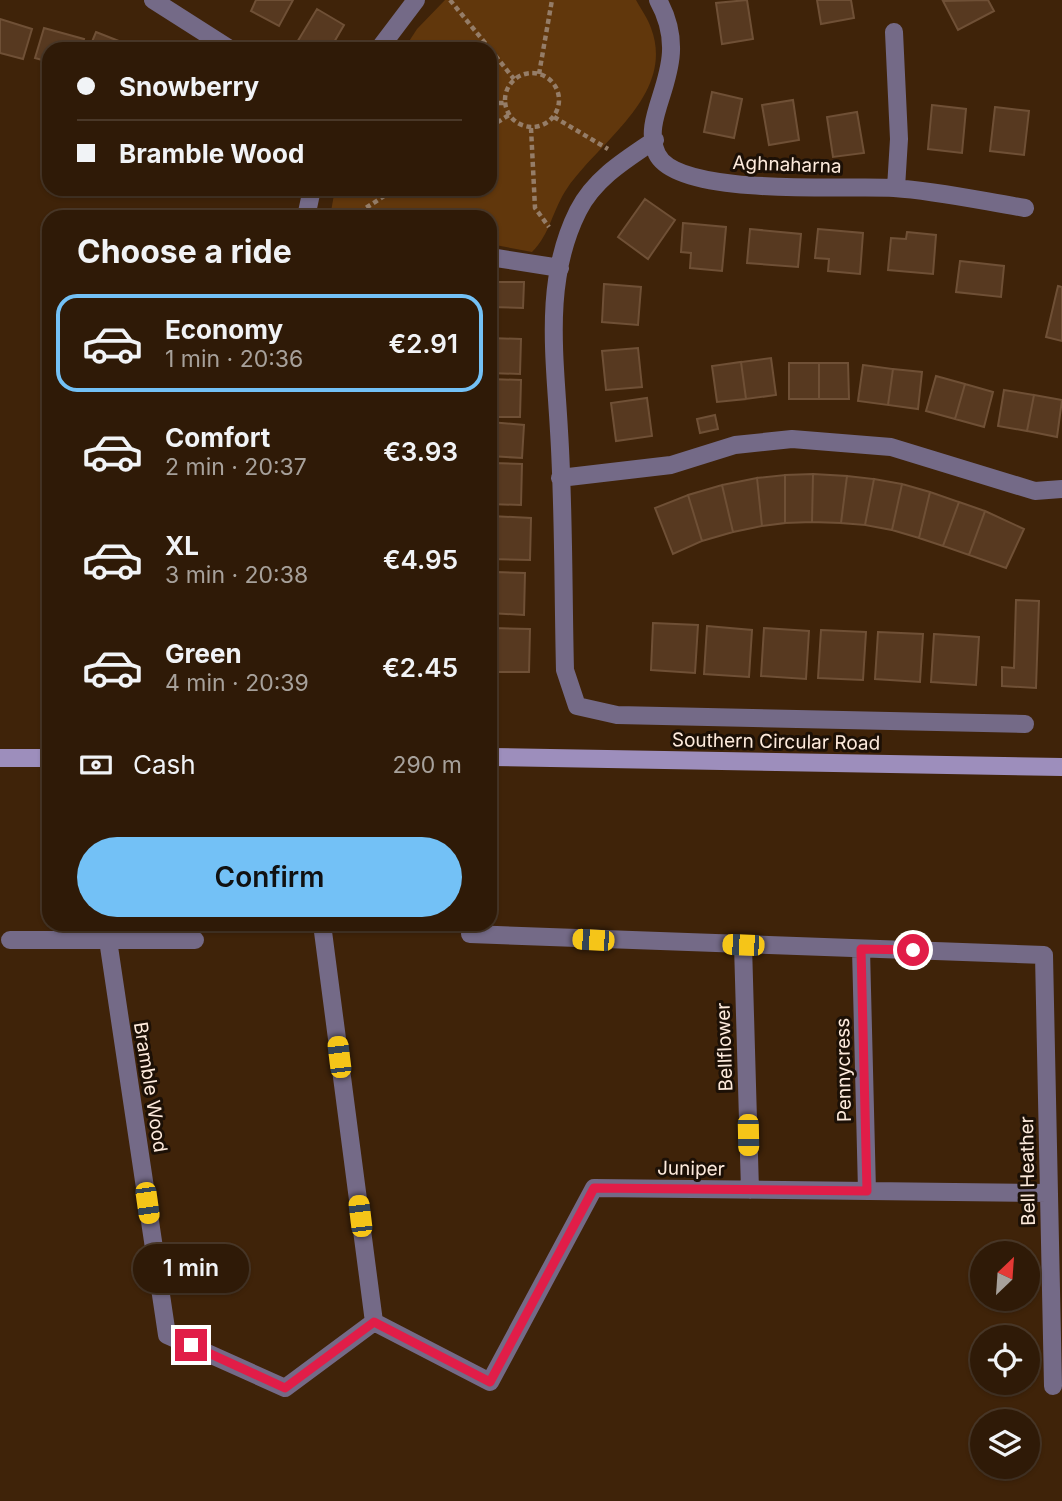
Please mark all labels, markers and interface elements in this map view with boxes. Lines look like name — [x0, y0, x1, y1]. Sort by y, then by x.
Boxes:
text: Snowberry — [119, 71, 259, 102]
text: Bramble Wood — [119, 138, 304, 169]
street label: Aghnaharna — [732, 151, 842, 178]
text: Choose a ride — [77, 232, 292, 271]
icon: car — [81, 312, 144, 375]
text: Economy — [165, 314, 283, 345]
text: €2.91 — [389, 328, 458, 359]
text: 1 min · 20:36 — [165, 345, 303, 373]
icon: car — [81, 420, 144, 483]
text: Comfort — [165, 422, 270, 453]
text: €3.93 — [383, 436, 458, 467]
text: 2 min · 20:37 — [165, 453, 307, 481]
icon: car — [81, 528, 144, 591]
text: XL — [165, 530, 199, 561]
text: €4.95 — [383, 544, 458, 575]
text: 3 min · 20:38 — [165, 561, 308, 589]
icon: car — [81, 636, 144, 699]
text: Green — [165, 638, 242, 669]
text: €2.45 — [382, 652, 458, 683]
text: 4 min · 20:39 — [165, 669, 309, 697]
street label: Southern Circular Road — [672, 728, 880, 755]
icon: cash — [77, 746, 115, 784]
text: Cash — [133, 749, 196, 780]
text: 290 m — [393, 751, 462, 779]
button: Confirm — [77, 837, 462, 917]
car — [572, 928, 615, 952]
car — [722, 934, 765, 956]
route start — [897, 934, 929, 966]
street label: Bellflower — [711, 1002, 738, 1092]
street label: Pennycress — [831, 1018, 856, 1122]
street label: Bramble Wood — [129, 1020, 172, 1154]
car — [327, 1035, 352, 1079]
car — [738, 1114, 759, 1156]
street label: Bell Heather — [1015, 1116, 1040, 1226]
street label: Juniper — [657, 1156, 725, 1181]
car — [134, 1181, 161, 1225]
car — [348, 1194, 373, 1238]
north arrow — [970, 1241, 1040, 1311]
map controls — [970, 1241, 1040, 1479]
callout: 1 min — [133, 1244, 249, 1292]
text: 1 min — [163, 1254, 219, 1282]
button: locate — [970, 1325, 1040, 1395]
route end — [175, 1329, 207, 1361]
button: layers — [970, 1409, 1040, 1479]

